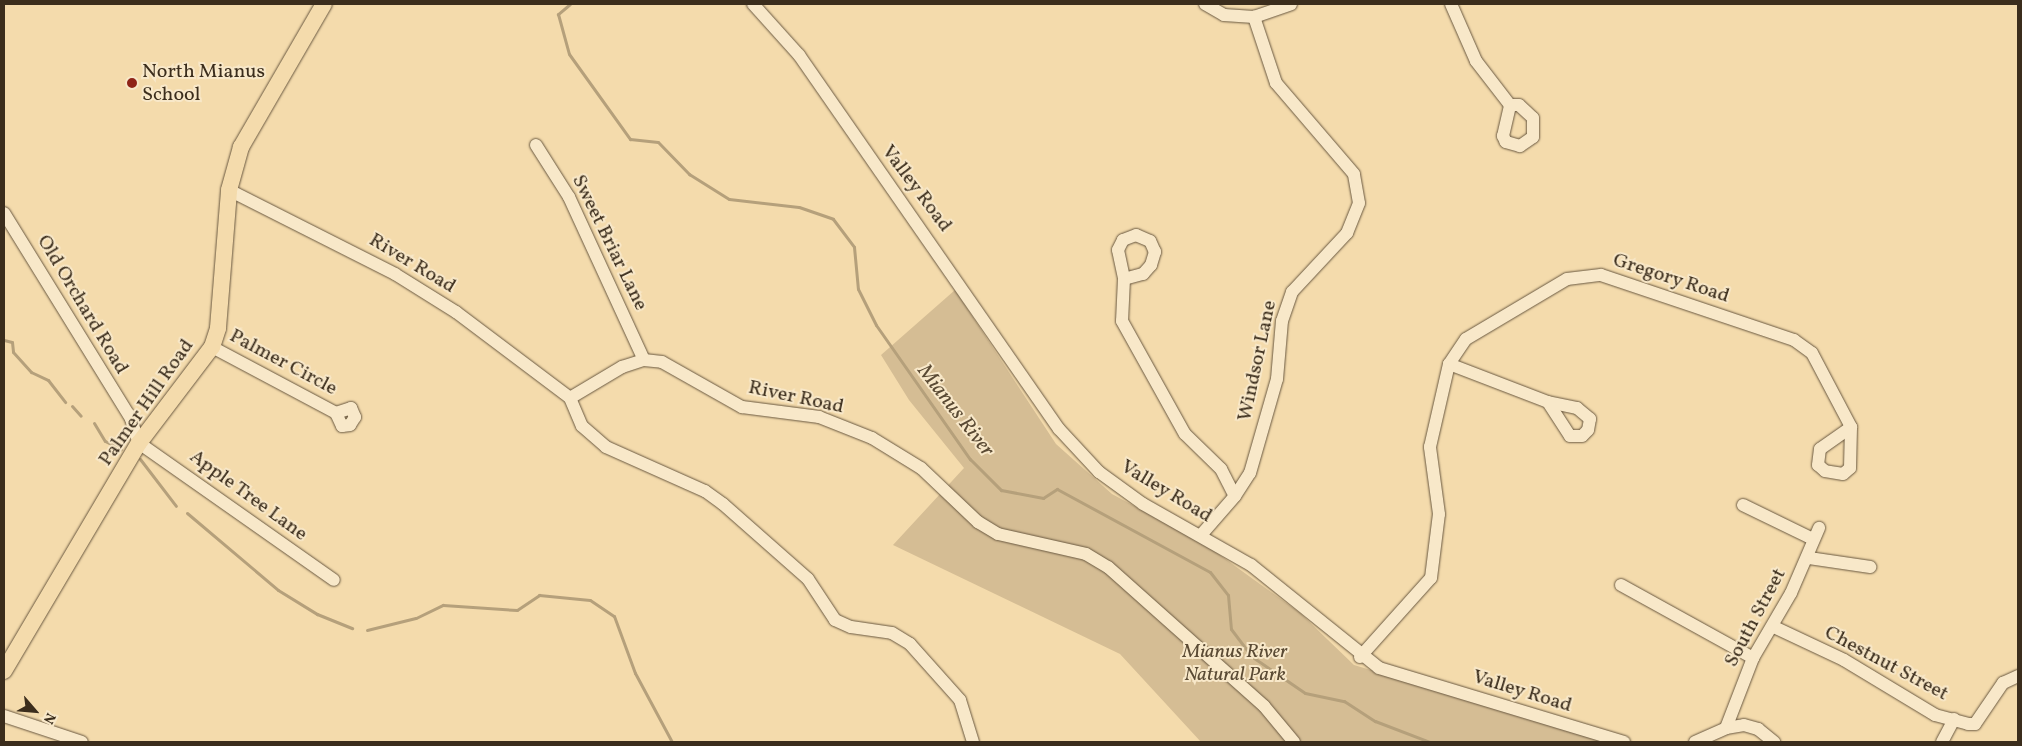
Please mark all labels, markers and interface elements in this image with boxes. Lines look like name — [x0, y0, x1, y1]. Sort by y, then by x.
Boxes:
place label: North Mianus School — [142, 60, 265, 107]
marker: North Mianus School — [126, 77, 138, 89]
street label: Valley Road — [875, 141, 957, 237]
street label: Sweet Briar Lane — [566, 171, 652, 315]
street label: River Road — [364, 229, 460, 299]
street label: Old Orchard Road — [31, 231, 133, 379]
street label: Gregory Road — [1609, 249, 1733, 309]
street label: Windsor Lane — [1233, 298, 1283, 424]
street label: Palmer Circle — [225, 325, 341, 401]
street label: Palmer Hill Road — [94, 335, 200, 471]
water label: Mianus River — [911, 360, 999, 462]
street label: River Road — [746, 376, 846, 420]
street label: Apple Tree Lane — [184, 445, 312, 547]
street label: Valley Road — [1116, 455, 1216, 529]
street label: South Street — [1720, 565, 1792, 671]
street label: Chestnut Street — [1820, 621, 1952, 707]
park label: Mianus River Natural Park — [1183, 640, 1287, 687]
street label: Valley Road — [1469, 665, 1575, 719]
north arrow — [10, 686, 60, 736]
text: N — [38, 709, 60, 727]

